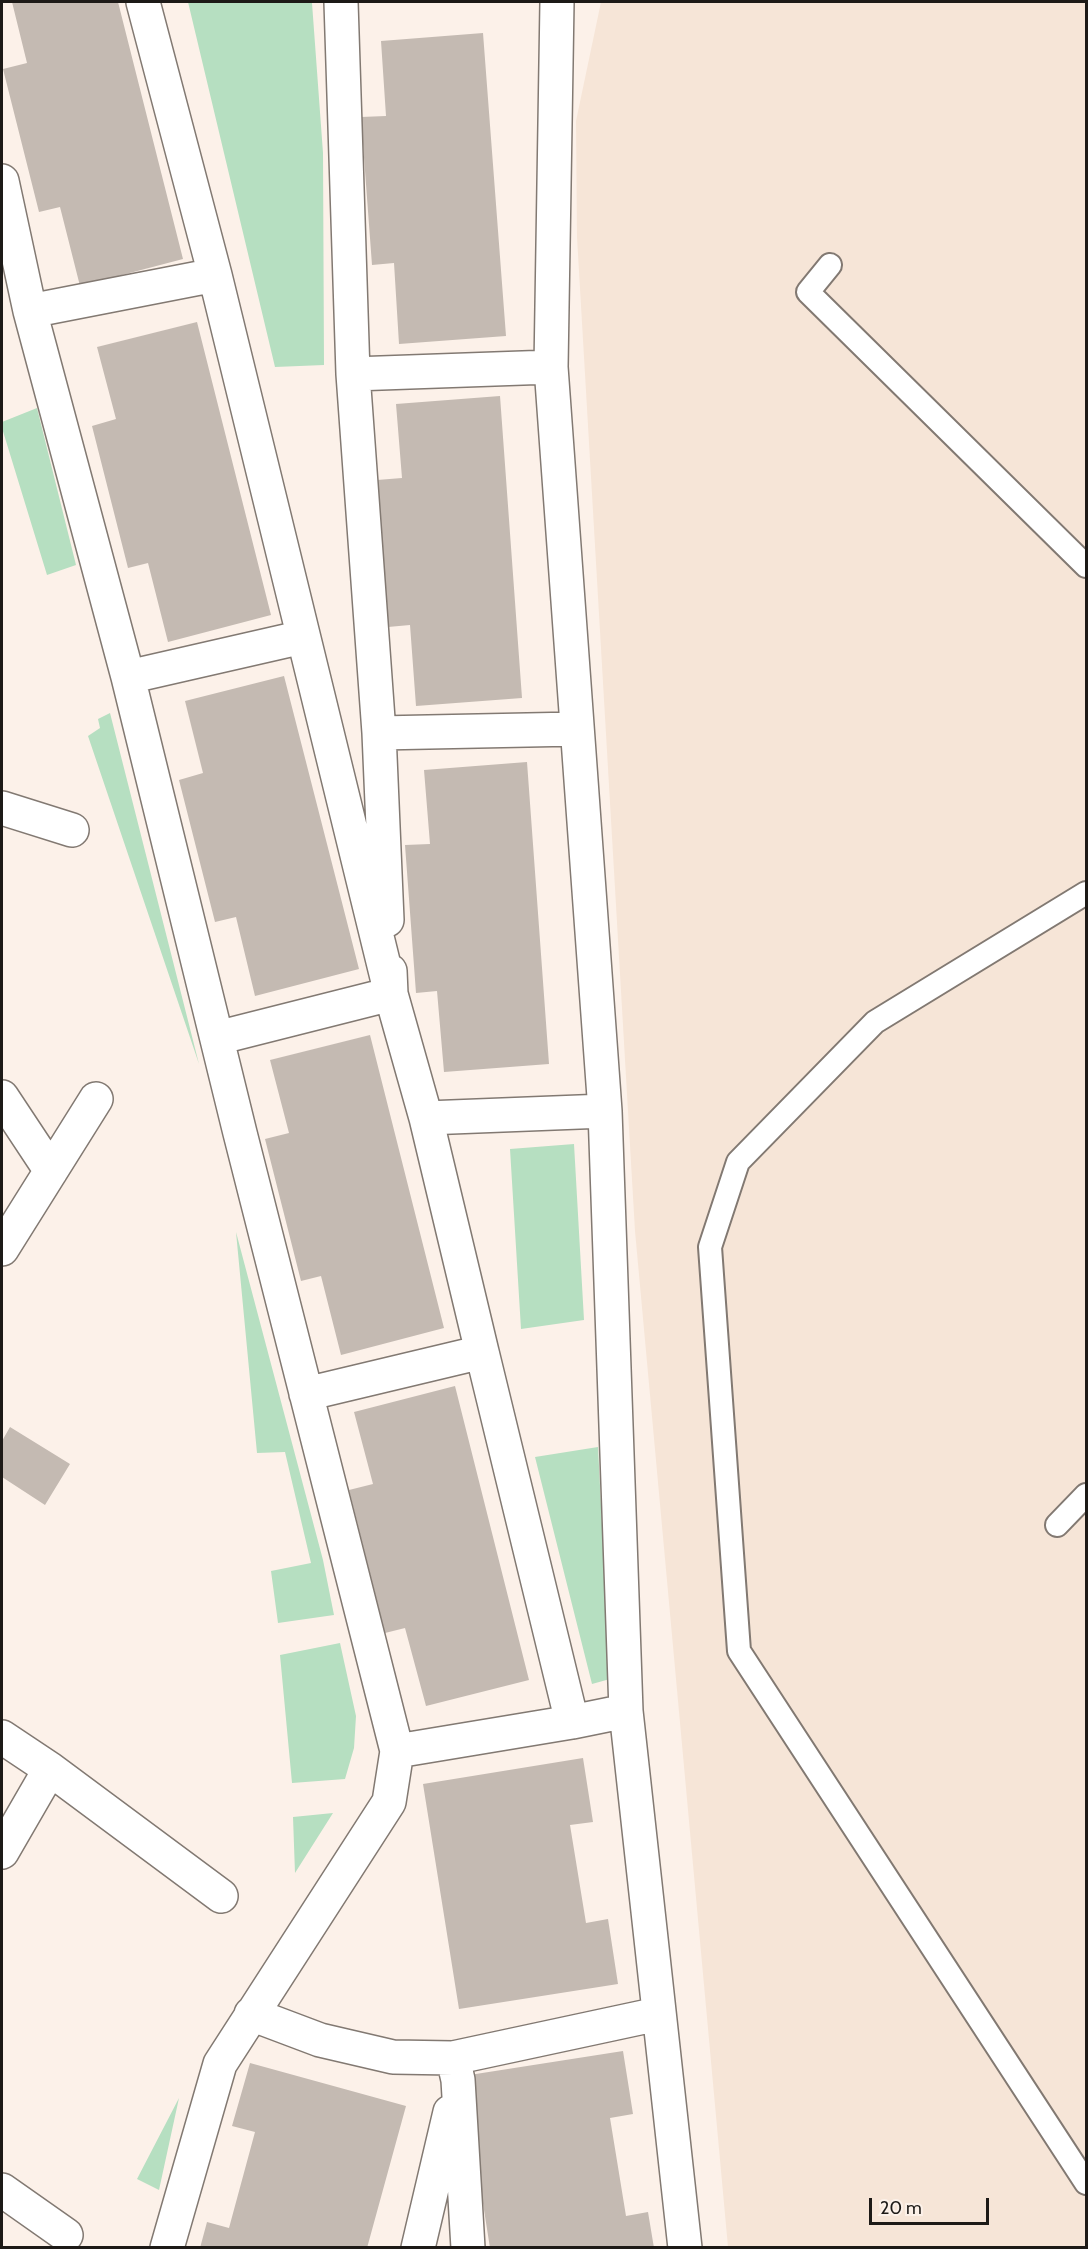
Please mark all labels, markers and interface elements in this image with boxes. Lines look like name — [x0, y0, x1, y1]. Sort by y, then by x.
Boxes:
scale bar — [872, 2186, 992, 2224]
text: 20 m — [880, 2197, 922, 2219]

